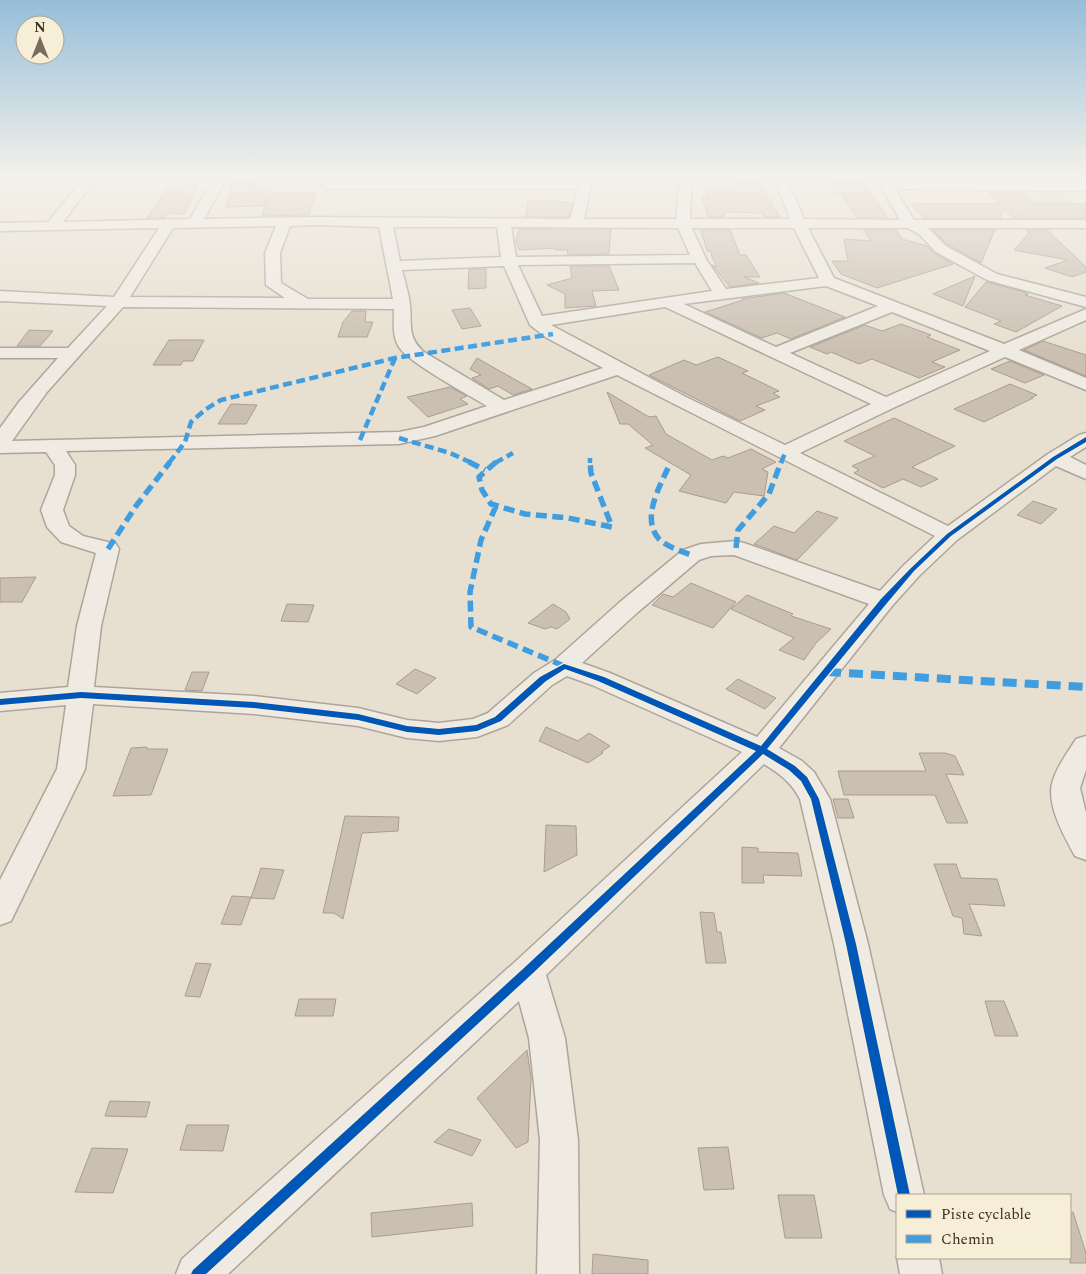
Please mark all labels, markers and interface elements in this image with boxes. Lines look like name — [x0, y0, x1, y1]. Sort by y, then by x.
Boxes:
north arrow — [15, 15, 65, 65]
text: N — [34, 17, 46, 38]
legend — [896, 1194, 1071, 1259]
text: Piste cyclable — [941, 1203, 1031, 1226]
text: Chemin — [941, 1228, 994, 1251]

